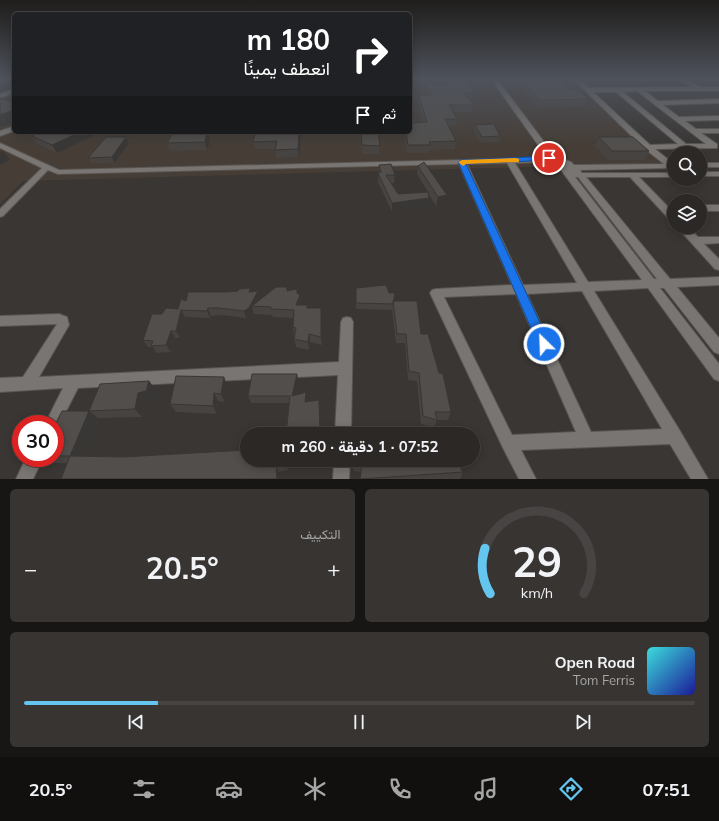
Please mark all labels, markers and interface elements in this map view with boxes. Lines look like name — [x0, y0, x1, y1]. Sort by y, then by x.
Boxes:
text: 180 m — [247, 22, 330, 57]
icon: right — [344, 28, 396, 80]
text: انعطف يمينًا — [244, 57, 330, 80]
icon: arrive — [352, 104, 374, 126]
text: ثم — [382, 104, 396, 123]
pin — [532, 141, 566, 175]
map controls — [667, 146, 707, 234]
button: search — [667, 146, 707, 186]
icon: arrive — [538, 147, 560, 169]
button: layers — [667, 194, 707, 234]
position arrow — [523, 323, 565, 365]
speed limit sign: 30 — [12, 415, 64, 467]
text: 07:52 · 1 دقيقة · 260 m — [282, 437, 438, 456]
text: التكييف — [300, 526, 341, 542]
text: 29 — [512, 534, 562, 586]
text: 20.5° — [146, 549, 219, 587]
text: − — [24, 555, 37, 583]
text: + — [327, 555, 341, 583]
text: km/h — [521, 583, 553, 601]
text: Open Road — [555, 653, 635, 672]
text: Tom Ferris — [573, 672, 635, 688]
icon: previous — [125, 711, 147, 733]
icon: pause — [348, 711, 370, 733]
icon: next — [572, 711, 594, 733]
icon: filters — [130, 775, 158, 803]
icon: car — [215, 775, 243, 803]
icon: climate — [301, 775, 329, 803]
icon: phone — [386, 775, 414, 803]
icon: music — [472, 775, 500, 803]
icon: directions — [557, 775, 585, 803]
text: 20.5° — [29, 778, 72, 801]
text: 07:51 — [643, 778, 690, 801]

